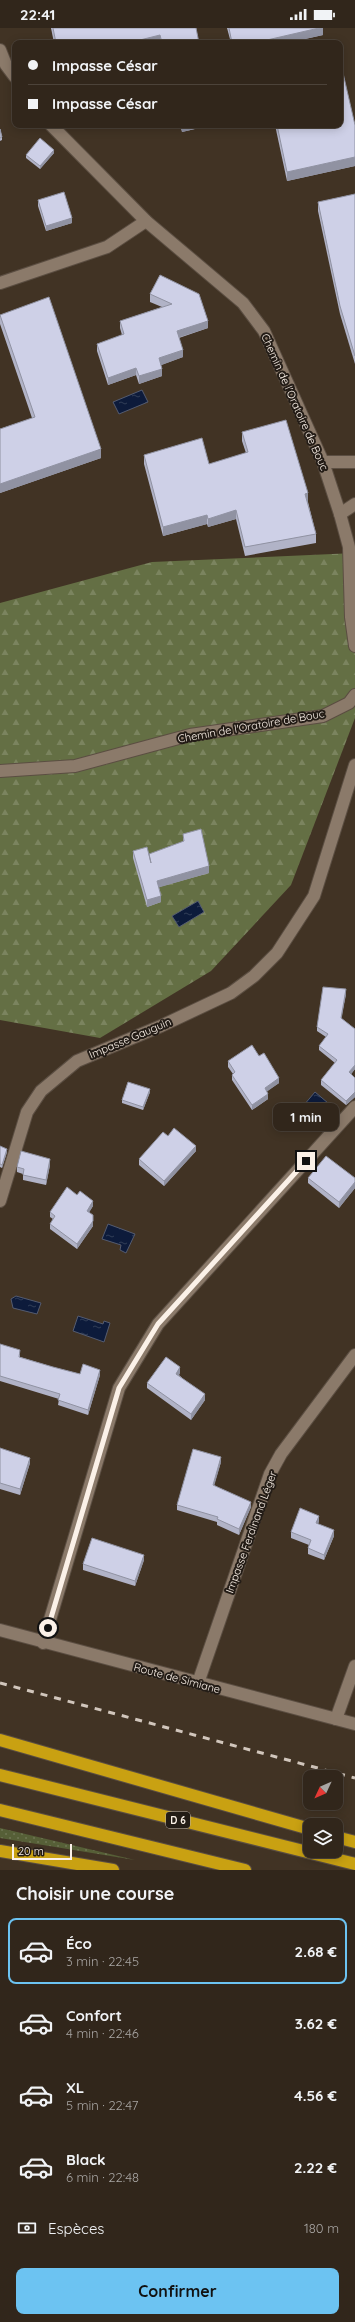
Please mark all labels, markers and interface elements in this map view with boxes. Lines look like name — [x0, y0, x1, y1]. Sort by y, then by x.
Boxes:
text: 22:41 — [20, 5, 55, 24]
text: Impasse César — [52, 56, 158, 75]
text: Impasse César — [52, 94, 158, 113]
street label: Chemin de l'Oratoire de Bouc — [258, 331, 332, 473]
street label: Chemin de l'Oratoire de Bouc — [177, 706, 326, 746]
street label: Impasse Gauguin — [87, 1014, 173, 1062]
callout: 1 min — [273, 1103, 339, 1131]
text: 1 min — [290, 1109, 322, 1125]
route end — [297, 1152, 315, 1170]
street label: Impasse Ferdinand Léger — [222, 1468, 280, 1595]
route start — [39, 1619, 57, 1637]
street label: Route de Simiane — [132, 1660, 222, 1696]
north arrow — [303, 1770, 343, 1810]
map controls — [303, 1770, 343, 1858]
road number: D 6 — [166, 1812, 190, 1828]
button: layers — [303, 1818, 343, 1858]
scale bar — [12, 1842, 72, 1861]
text: 20 m — [18, 1844, 44, 1858]
text: Choisir une course — [16, 1882, 174, 1905]
icon: car — [18, 1933, 54, 1969]
text: Éco — [66, 1934, 92, 1953]
text: 2.68 € — [295, 1942, 337, 1961]
text: 3 min · 22:45 — [66, 1953, 139, 1969]
icon: car — [18, 2005, 54, 2041]
text: Confort — [66, 2006, 122, 2025]
text: 3.62 € — [295, 2014, 337, 2033]
text: 4 min · 22:46 — [66, 2025, 139, 2041]
icon: car — [18, 2077, 54, 2113]
text: XL — [66, 2078, 84, 2097]
text: 4.56 € — [294, 2086, 337, 2105]
text: 5 min · 22:47 — [66, 2097, 138, 2113]
icon: car — [18, 2149, 54, 2185]
text: Black — [66, 2150, 106, 2169]
text: 2.22 € — [294, 2158, 337, 2177]
text: 6 min · 22:48 — [66, 2169, 139, 2185]
icon: cash — [16, 2217, 38, 2239]
text: Espèces — [48, 2219, 104, 2238]
text: 180 m — [304, 2220, 339, 2236]
button: Confirmer — [16, 2268, 339, 2314]

